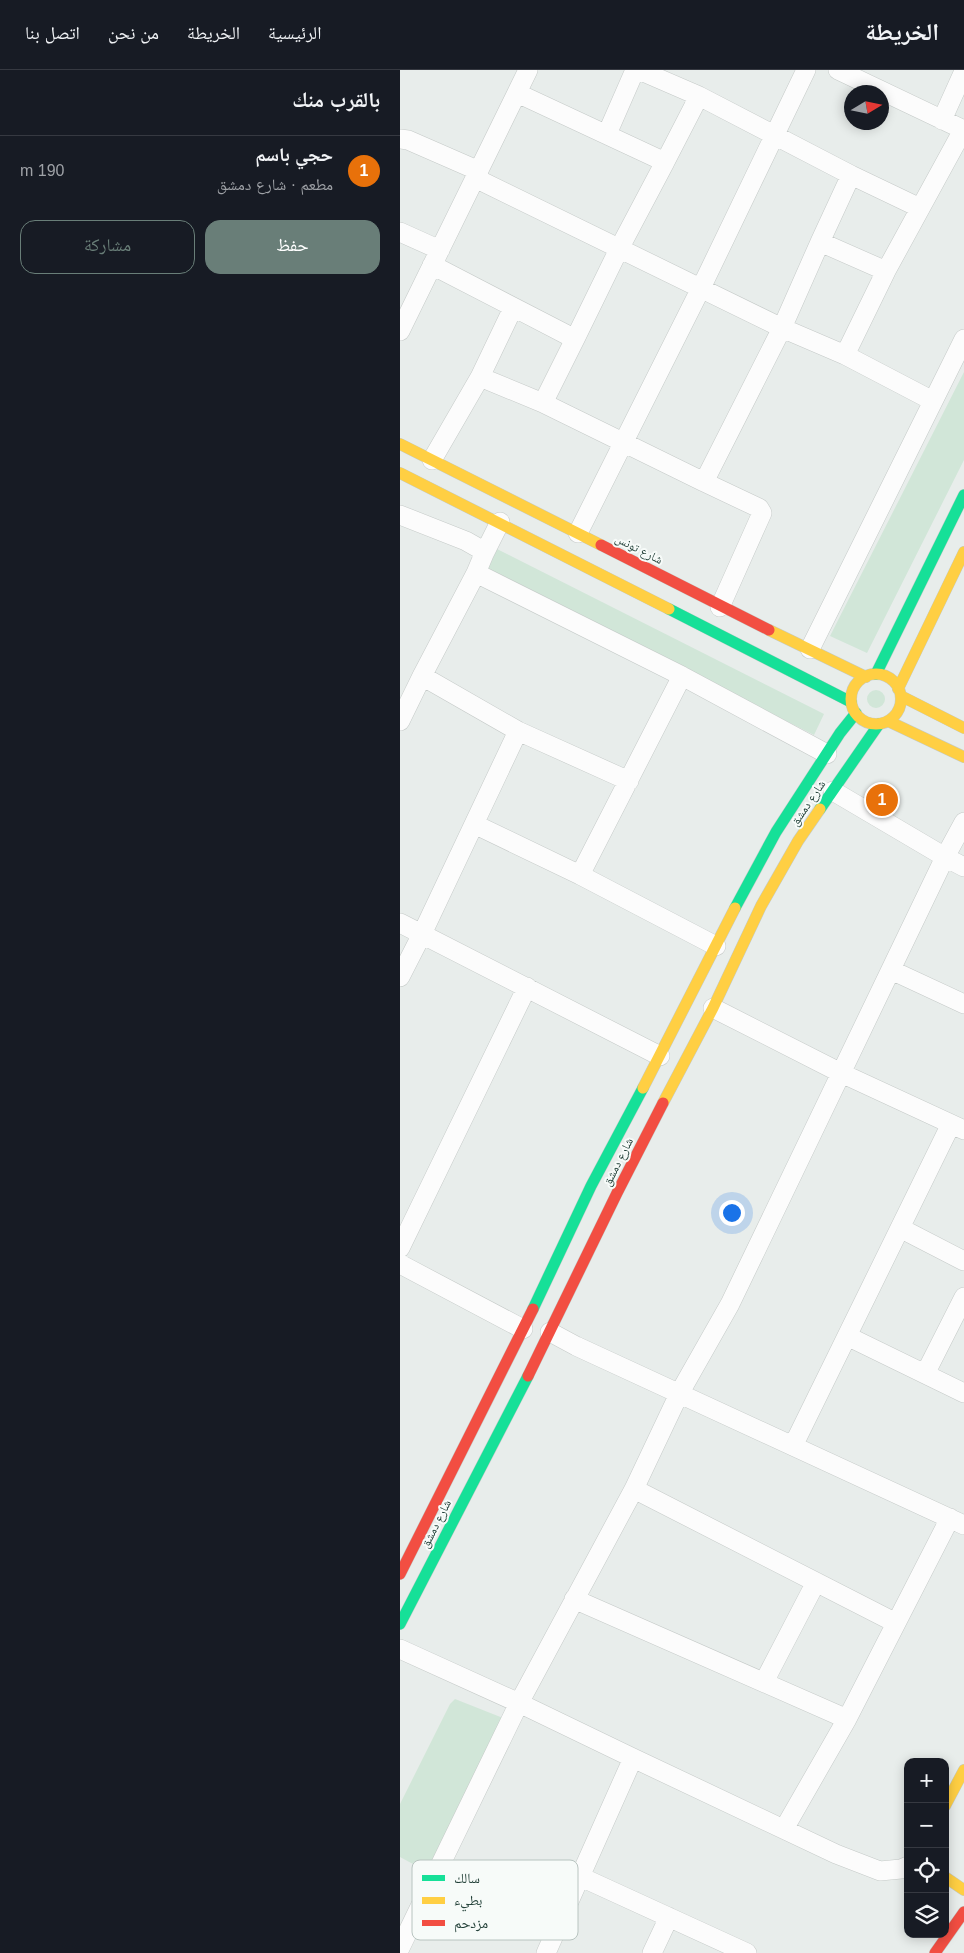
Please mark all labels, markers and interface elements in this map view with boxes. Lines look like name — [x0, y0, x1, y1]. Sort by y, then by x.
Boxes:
text: الخريطة — [865, 18, 939, 45]
text: اتصل بنا — [25, 23, 80, 43]
text: من نحن — [108, 23, 159, 43]
text: الخريطة — [187, 23, 240, 43]
text: الرئيسية — [268, 23, 321, 43]
north arrow — [844, 85, 889, 130]
text: بالقرب منك — [292, 88, 380, 111]
text: حجي باسم — [255, 144, 333, 165]
text: 190 m — [20, 162, 64, 179]
text: 1 — [360, 162, 368, 179]
text: مطعم · شارع دمشق — [217, 176, 333, 193]
button: مشاركة — [20, 220, 195, 274]
button: حفظ — [205, 220, 380, 274]
street label: شارع تونس — [612, 531, 665, 568]
street label: شارع دمشق — [788, 777, 829, 829]
pin: 1 — [866, 781, 898, 819]
street label: شارع دمشق — [600, 1135, 637, 1189]
your location — [719, 1200, 745, 1226]
street label: شارع دمشق — [418, 1497, 455, 1551]
map controls — [904, 1758, 949, 1938]
button: + — [904, 1758, 949, 1803]
button: − — [904, 1803, 949, 1848]
button: locate — [904, 1848, 949, 1893]
legend — [412, 1860, 578, 1940]
text: سالك — [454, 1870, 480, 1886]
text: بطيء — [454, 1892, 483, 1912]
button: layers — [904, 1893, 949, 1938]
text: مزدحم — [454, 1915, 488, 1933]

